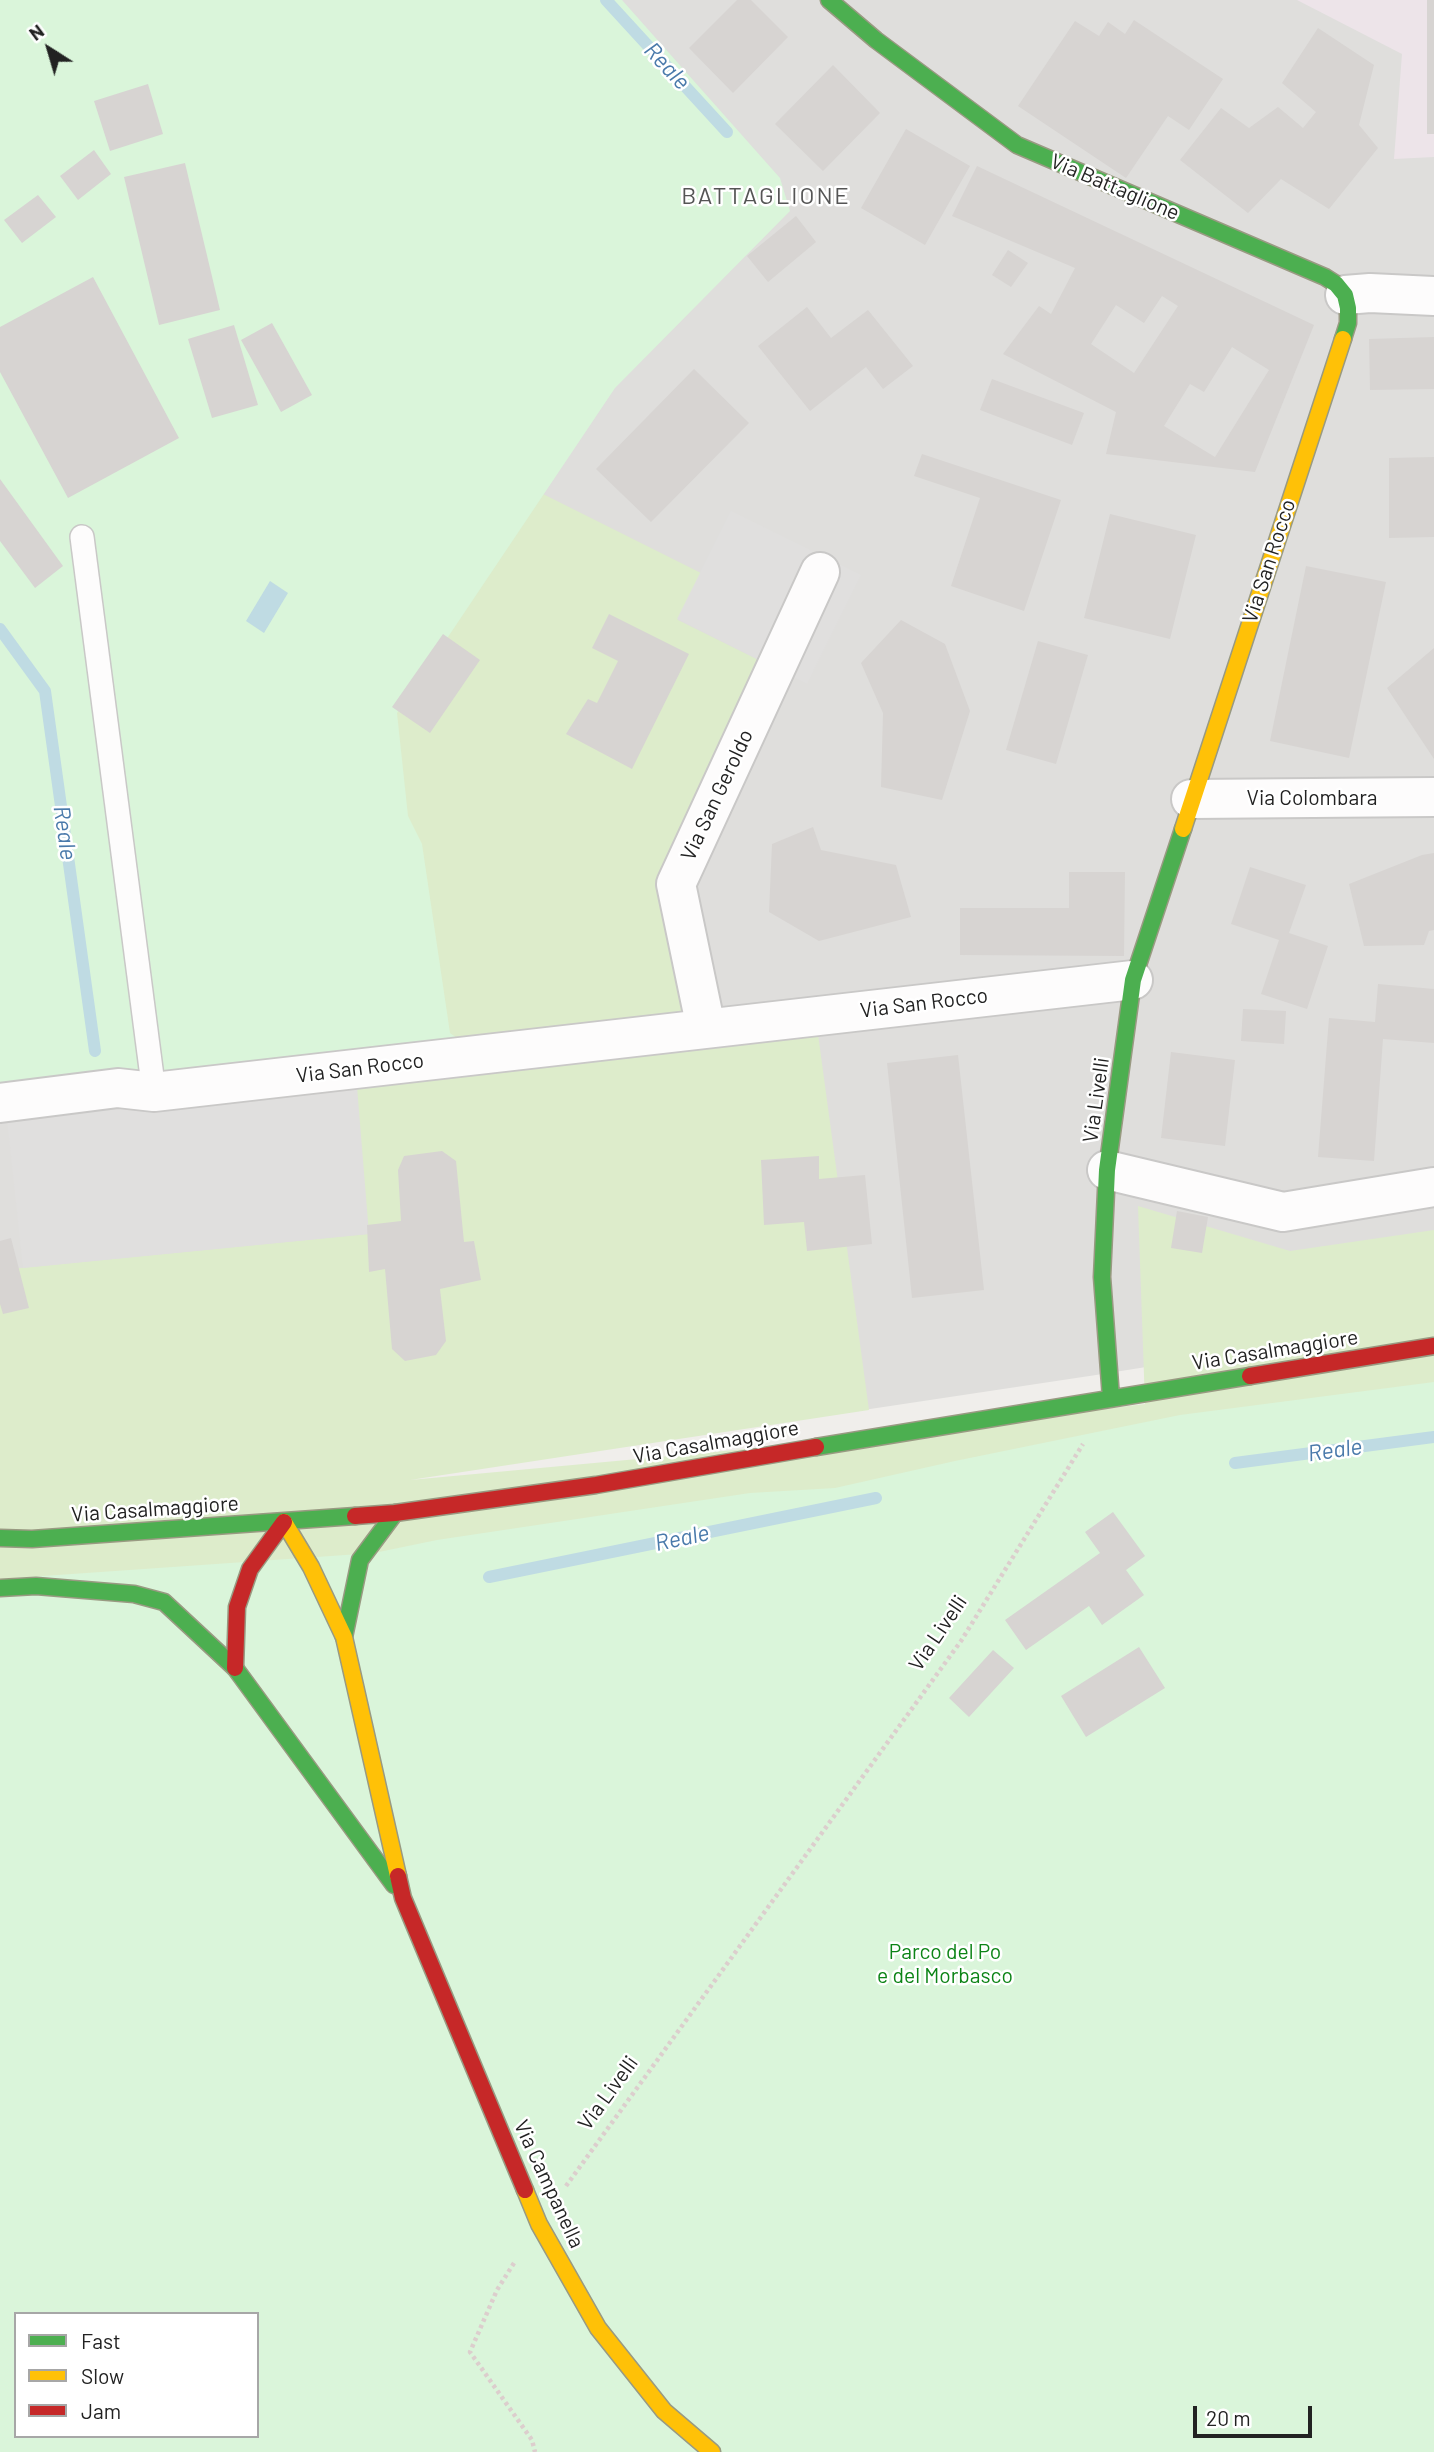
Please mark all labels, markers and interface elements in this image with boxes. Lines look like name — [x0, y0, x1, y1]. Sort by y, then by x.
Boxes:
north arrow — [14, 14, 84, 84]
text: N — [24, 19, 48, 45]
water label: Reale — [638, 37, 696, 95]
street label: Via Battaglione — [1047, 149, 1183, 225]
district label: BATTAGLIONE — [683, 182, 849, 210]
street label: Via San Rocco — [1237, 496, 1301, 626]
street label: Via San Geroldo — [676, 725, 758, 865]
street label: Via Colombara — [1247, 785, 1377, 811]
water label: Reale — [48, 804, 82, 862]
street label: Via San Rocco — [859, 983, 989, 1023]
street label: Via San Rocco — [295, 1048, 425, 1088]
street label: Via Livelli — [1078, 1056, 1114, 1144]
street label: Via Casalmaggiore — [1190, 1324, 1360, 1376]
street label: Via Casalmaggiore — [631, 1415, 801, 1469]
water label: Reale — [1306, 1433, 1364, 1467]
street label: Via Casalmaggiore — [70, 1491, 240, 1527]
water label: Reale — [652, 1519, 712, 1557]
street label: Via Livelli — [904, 1590, 972, 1676]
park label: Parco del Po e del Morbasco — [877, 1939, 1013, 1989]
street label: Via Livelli — [573, 2051, 643, 2135]
street label: Via Campanella — [508, 2116, 590, 2252]
legend — [14, 2312, 259, 2438]
text: Fast — [81, 2328, 121, 2353]
text: Slow — [81, 2363, 124, 2388]
scale bar — [1196, 2392, 1315, 2436]
text: Jam — [81, 2398, 121, 2423]
text: 20 m — [1206, 2405, 1251, 2430]

